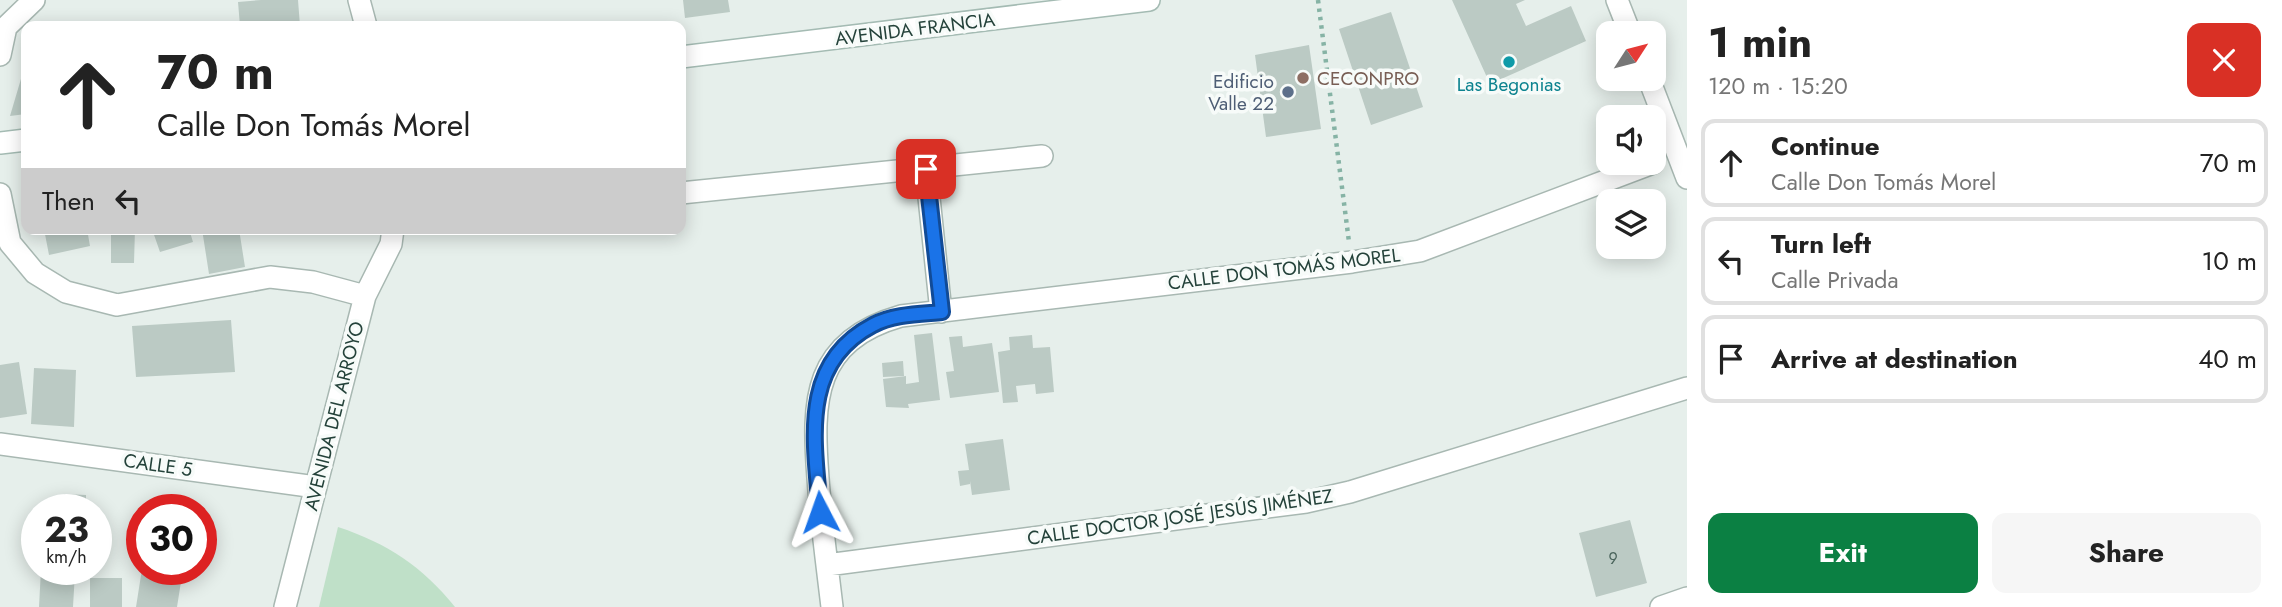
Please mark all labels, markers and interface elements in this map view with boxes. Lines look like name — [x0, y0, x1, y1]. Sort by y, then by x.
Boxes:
street label: AVENIDA FRANCIA — [833, 6, 997, 52]
text: 1 min — [1708, 12, 1812, 73]
north arrow — [1596, 21, 1666, 91]
map controls — [1596, 21, 1666, 259]
button: close — [2187, 23, 2261, 97]
text: 70 m — [157, 37, 274, 107]
icon: ahead — [42, 49, 133, 140]
marker: Las Begonias — [1501, 54, 1517, 70]
place label: CECONPRO — [1317, 65, 1419, 92]
place label: Edificio Valle 22 — [1208, 68, 1274, 117]
text: 120 m · 15:20 — [1708, 69, 1848, 103]
marker: CECONPRO — [1295, 70, 1311, 86]
place label: Las Begonias — [1457, 71, 1562, 98]
marker: Edificio Valle 22 — [1280, 84, 1296, 100]
text: Calle Don Tomás Morel — [157, 102, 471, 148]
button: sound — [1596, 105, 1666, 175]
text: Continue — [1771, 127, 1880, 165]
pin — [896, 139, 956, 199]
icon: ahead — [1712, 144, 1750, 182]
text: 70 m — [2200, 144, 2257, 182]
icon: arrive — [907, 150, 945, 188]
text: Calle Don Tomás Morel — [1771, 165, 1996, 199]
text: Then — [42, 182, 95, 220]
icon: left — [109, 182, 147, 220]
button: layers — [1596, 189, 1666, 259]
text: Turn left — [1771, 225, 1871, 263]
street label: CALLE DON TOMÁS MOREL — [1166, 241, 1402, 297]
icon: left — [1712, 242, 1750, 280]
text: 10 m — [2202, 242, 2257, 280]
text: Calle Privada — [1771, 263, 1899, 297]
street label: AVENIDA DEL ARROYO — [297, 319, 371, 513]
icon: arrive — [1712, 340, 1750, 378]
text: Arrive at destination — [1771, 340, 2018, 378]
text: 40 m — [2198, 340, 2257, 378]
street label: CALLE 5 — [122, 447, 194, 483]
position arrow — [783, 475, 857, 549]
street label: CALLE DOCTOR JOSÉ JESÚS JIMÉNEZ — [1025, 482, 1335, 552]
speed limit sign: 30 — [126, 494, 217, 585]
text: 23 — [44, 505, 89, 555]
button: Exit — [1708, 513, 1978, 593]
button: Share — [1992, 513, 2261, 593]
text: km/h — [46, 544, 87, 570]
house number: 9 — [1608, 547, 1618, 570]

